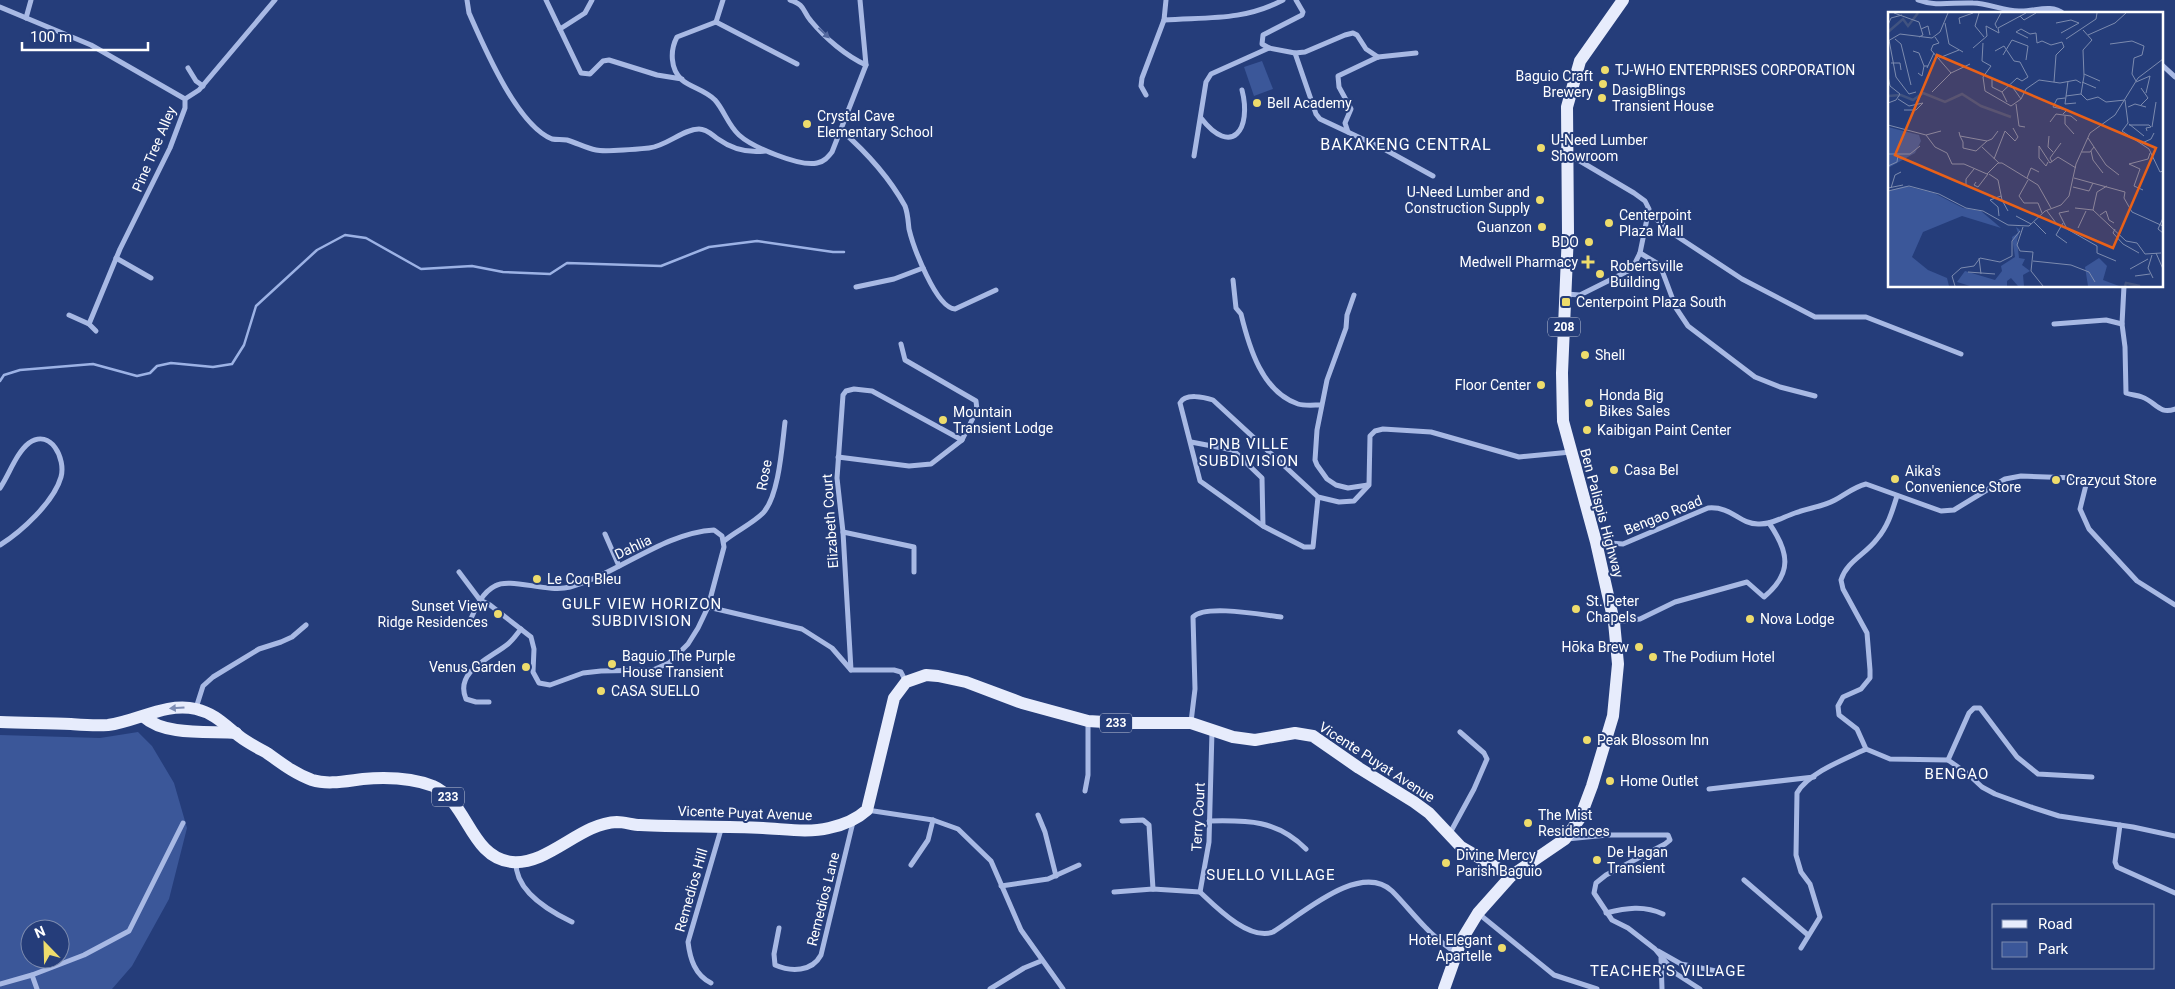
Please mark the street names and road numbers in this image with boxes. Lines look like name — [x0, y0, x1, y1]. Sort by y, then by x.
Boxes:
street label: Pine Tree Alley — [129, 104, 179, 194]
road number: 208 — [1548, 318, 1580, 337]
street label: Ben Palispis Highway — [1577, 447, 1627, 580]
street label: Rose — [753, 458, 775, 492]
street label: Elizabeth Court — [819, 473, 841, 569]
street label: Bengao Road — [1622, 492, 1704, 538]
street label: Dahlia — [612, 532, 654, 562]
road number: 233 — [1100, 714, 1132, 732]
street label: Vicente Puyat Avenue — [1316, 719, 1438, 805]
street label: Terry Court — [1188, 782, 1208, 852]
road number: 233 — [432, 788, 464, 806]
street label: Vicente Puyat Avenue — [677, 803, 813, 823]
street label: Remedios Hill — [671, 846, 711, 934]
street label: Remedios Lane — [804, 850, 842, 948]

